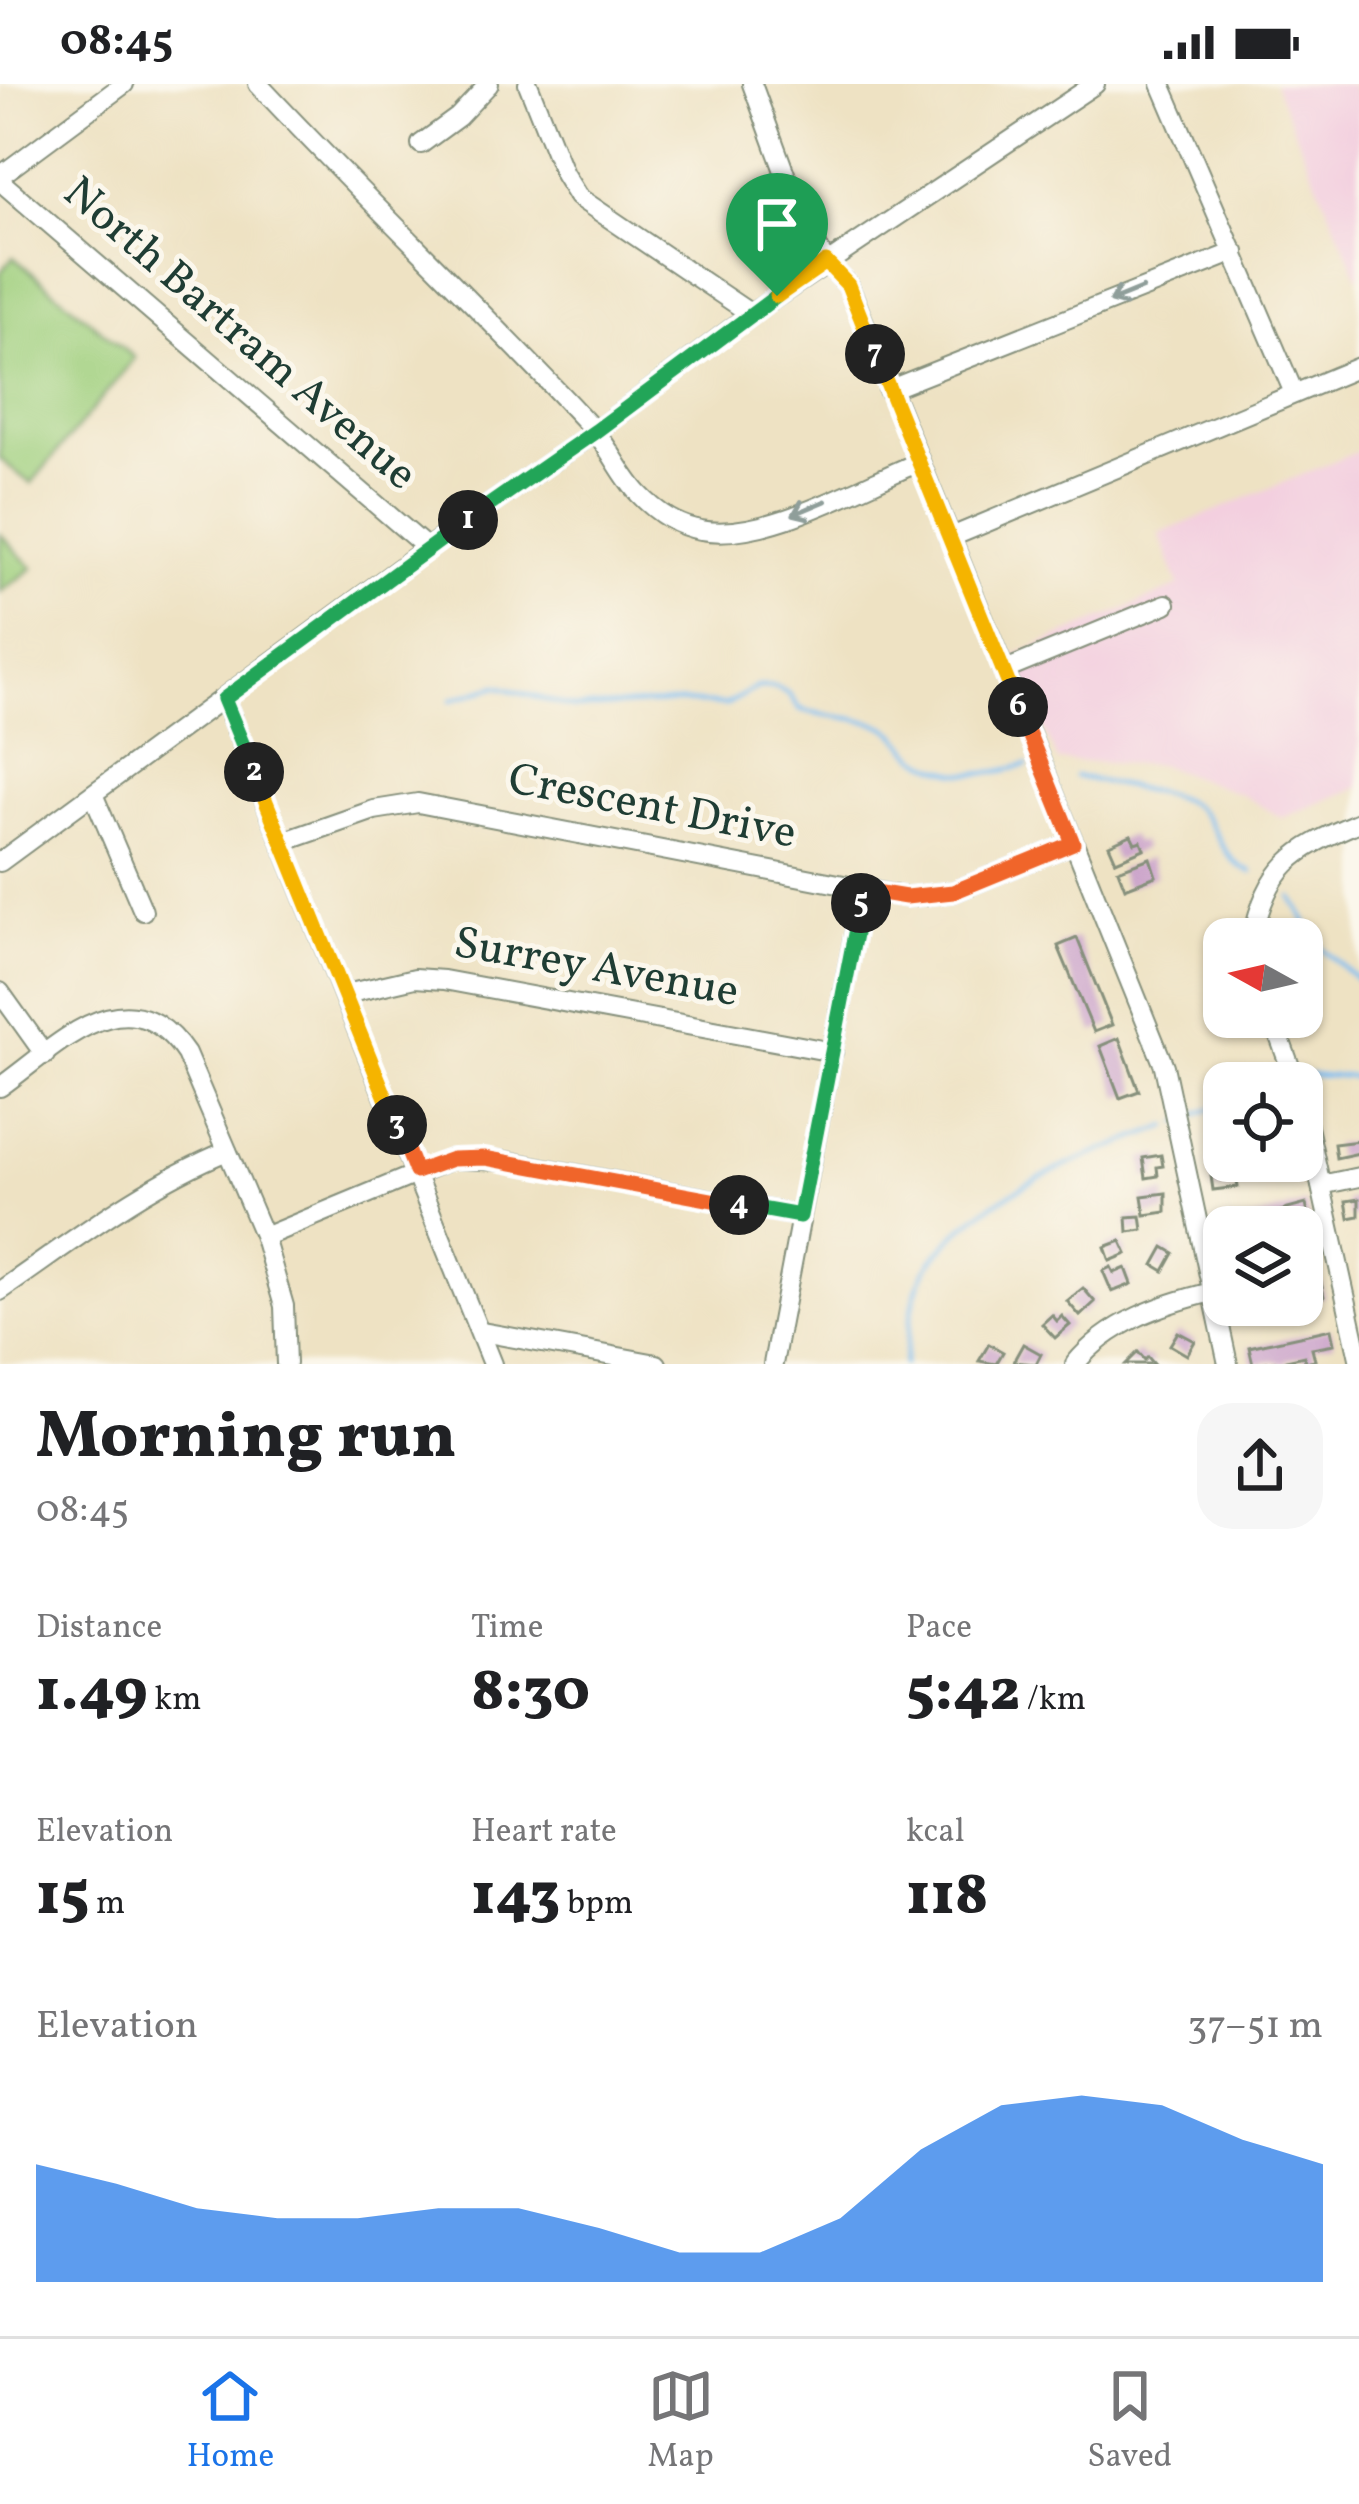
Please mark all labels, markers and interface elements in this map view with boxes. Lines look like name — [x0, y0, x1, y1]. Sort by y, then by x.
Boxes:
text: 08:45 — [60, 11, 173, 74]
street label: North Bartram Avenue — [48, 164, 430, 506]
pin — [726, 173, 828, 296]
icon: arrive — [744, 191, 810, 257]
one-way arrow — [1109, 286, 1146, 308]
pin: 7 — [845, 324, 905, 384]
text: 7 — [867, 331, 883, 377]
pin: 1 — [438, 490, 498, 550]
text: 1 — [461, 497, 475, 543]
one-way arrow — [792, 499, 829, 520]
pin: 6 — [988, 677, 1048, 737]
text: 6 — [1009, 684, 1027, 730]
pin: 2 — [224, 742, 284, 802]
text: 2 — [245, 749, 263, 795]
street label: Crescent Drive — [503, 749, 801, 867]
pin: 5 — [831, 873, 891, 933]
text: 5 — [853, 880, 869, 926]
street label: Surrey Avenue — [449, 913, 743, 1025]
north arrow — [1203, 918, 1323, 1038]
map controls — [1203, 918, 1323, 1326]
button: locate — [1203, 1062, 1323, 1182]
pin: 3 — [367, 1095, 427, 1155]
text: 3 — [389, 1102, 405, 1148]
pin: 4 — [709, 1175, 769, 1235]
text: 4 — [729, 1182, 749, 1228]
button: layers — [1203, 1206, 1323, 1326]
text: Morning run — [36, 1393, 457, 1485]
button: share — [1197, 1403, 1323, 1529]
text: 08:45 — [36, 1484, 129, 1538]
text: Distance — [36, 1606, 162, 1652]
text: Time — [471, 1606, 543, 1652]
text: Pace — [906, 1606, 972, 1652]
text: 1.49 — [36, 1652, 148, 1735]
text: 8:30 — [471, 1652, 590, 1735]
text: 5:42 — [906, 1652, 1020, 1735]
text: km — [148, 1678, 201, 1724]
text: /km — [1020, 1678, 1086, 1724]
text: Elevation — [36, 1810, 173, 1856]
text: Heart rate — [471, 1810, 617, 1856]
text: kcal — [906, 1810, 965, 1856]
text: 15 — [36, 1856, 89, 1939]
text: 143 — [471, 1856, 560, 1939]
text: 118 — [906, 1856, 989, 1939]
text: m — [89, 1882, 125, 1928]
text: bpm — [560, 1882, 633, 1928]
text: Elevation — [36, 2000, 198, 2054]
text: 37–51 m — [1187, 2000, 1323, 2054]
tab: Home — [187, 2363, 274, 2481]
tab: Map — [648, 2363, 714, 2481]
tab: Saved — [1087, 2363, 1172, 2481]

